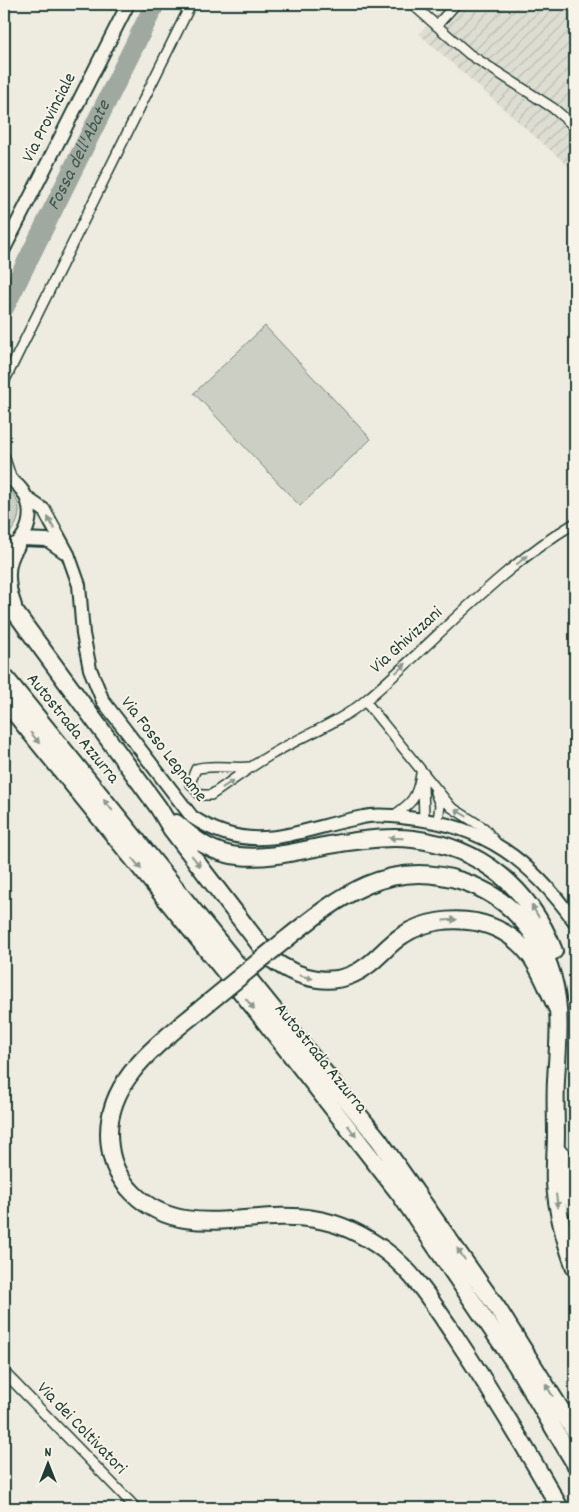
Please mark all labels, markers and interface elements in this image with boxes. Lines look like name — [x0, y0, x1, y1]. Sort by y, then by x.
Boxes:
street label: Via Provinciale — [17, 69, 83, 167]
water label: Fossa dell'Abate — [41, 95, 119, 215]
one-way arrow — [47, 516, 55, 530]
one-way arrow — [515, 554, 528, 565]
street label: Via Ghivizzani — [365, 602, 449, 680]
one-way arrow — [395, 662, 407, 674]
street label: Autostrada Azzurra — [20, 668, 125, 790]
street label: Via Fosso Legname — [114, 692, 212, 808]
one-way arrow — [29, 731, 40, 744]
one-way arrow — [221, 779, 235, 789]
one-way arrow — [103, 799, 114, 812]
one-way arrow — [454, 809, 467, 818]
one-way arrow — [388, 834, 404, 842]
one-way arrow — [191, 854, 201, 868]
one-way arrow — [131, 857, 142, 870]
one-way arrow — [530, 905, 539, 918]
one-way arrow — [442, 916, 458, 924]
one-way arrow — [298, 973, 313, 981]
one-way arrow — [245, 997, 256, 1010]
street label: Autostrada Azzurra — [268, 998, 373, 1120]
one-way arrow — [346, 1124, 357, 1137]
one-way arrow — [553, 1193, 561, 1209]
one-way arrow — [456, 1247, 466, 1261]
street label: Via dei Coltivatori — [30, 1377, 132, 1481]
one-way arrow — [545, 1384, 554, 1397]
north arrow — [22, 1440, 72, 1490]
text: N — [45, 1443, 52, 1463]

